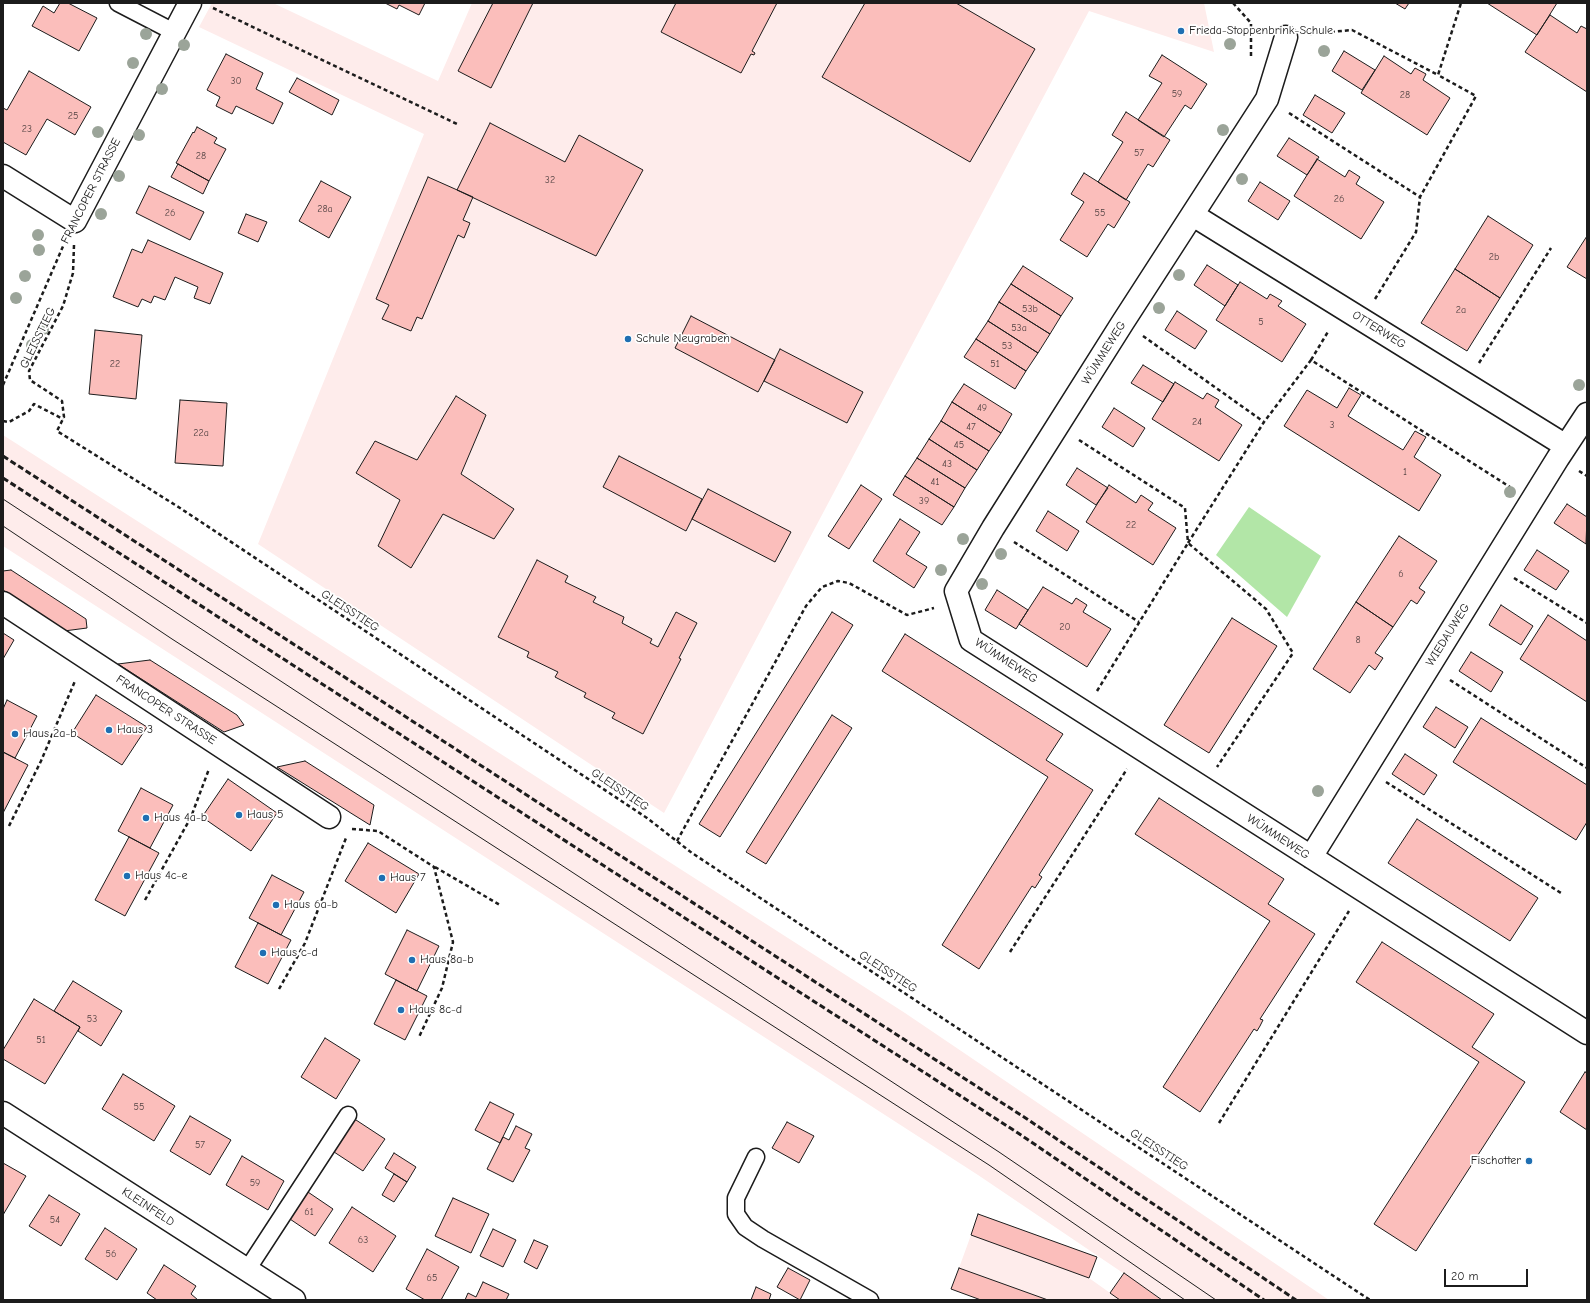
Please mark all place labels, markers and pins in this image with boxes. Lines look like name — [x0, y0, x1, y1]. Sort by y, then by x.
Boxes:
place label: Frieda-Stoppenbrink-Schule — [1189, 24, 1333, 38]
marker: Frieda-Stoppenbrink-Schule — [1176, 26, 1186, 36]
place label: Schule Neugraben — [636, 332, 730, 346]
marker: Schule Neugraben — [623, 334, 633, 344]
place label: Haus 3 — [117, 723, 153, 737]
marker: Haus 3 — [104, 725, 114, 735]
place label: Haus 2a-b — [23, 727, 77, 741]
marker: Haus 2a-b — [10, 729, 20, 739]
place label: Haus 5 — [247, 808, 284, 822]
marker: Haus 5 — [234, 810, 244, 820]
place label: Haus 4a-b — [154, 811, 207, 825]
marker: Haus 4a-b — [141, 813, 151, 823]
place label: Haus 4c-e — [135, 869, 187, 883]
marker: Haus 4c-e — [122, 871, 132, 881]
place label: Haus 7 — [390, 871, 426, 885]
marker: Haus 7 — [377, 873, 387, 883]
place label: Haus 6a-b — [284, 898, 338, 912]
marker: Haus 6a-b — [271, 900, 281, 910]
place label: Haus c-d — [271, 946, 318, 960]
marker: Haus c-d — [258, 948, 268, 958]
place label: Haus 8a-b — [420, 953, 474, 967]
marker: Haus 8a-b — [407, 955, 417, 965]
place label: Haus 8c-d — [409, 1003, 462, 1017]
marker: Haus 8c-d — [396, 1005, 406, 1015]
place label: Fischotter — [1471, 1154, 1521, 1168]
marker: Fischotter — [1524, 1156, 1534, 1166]

